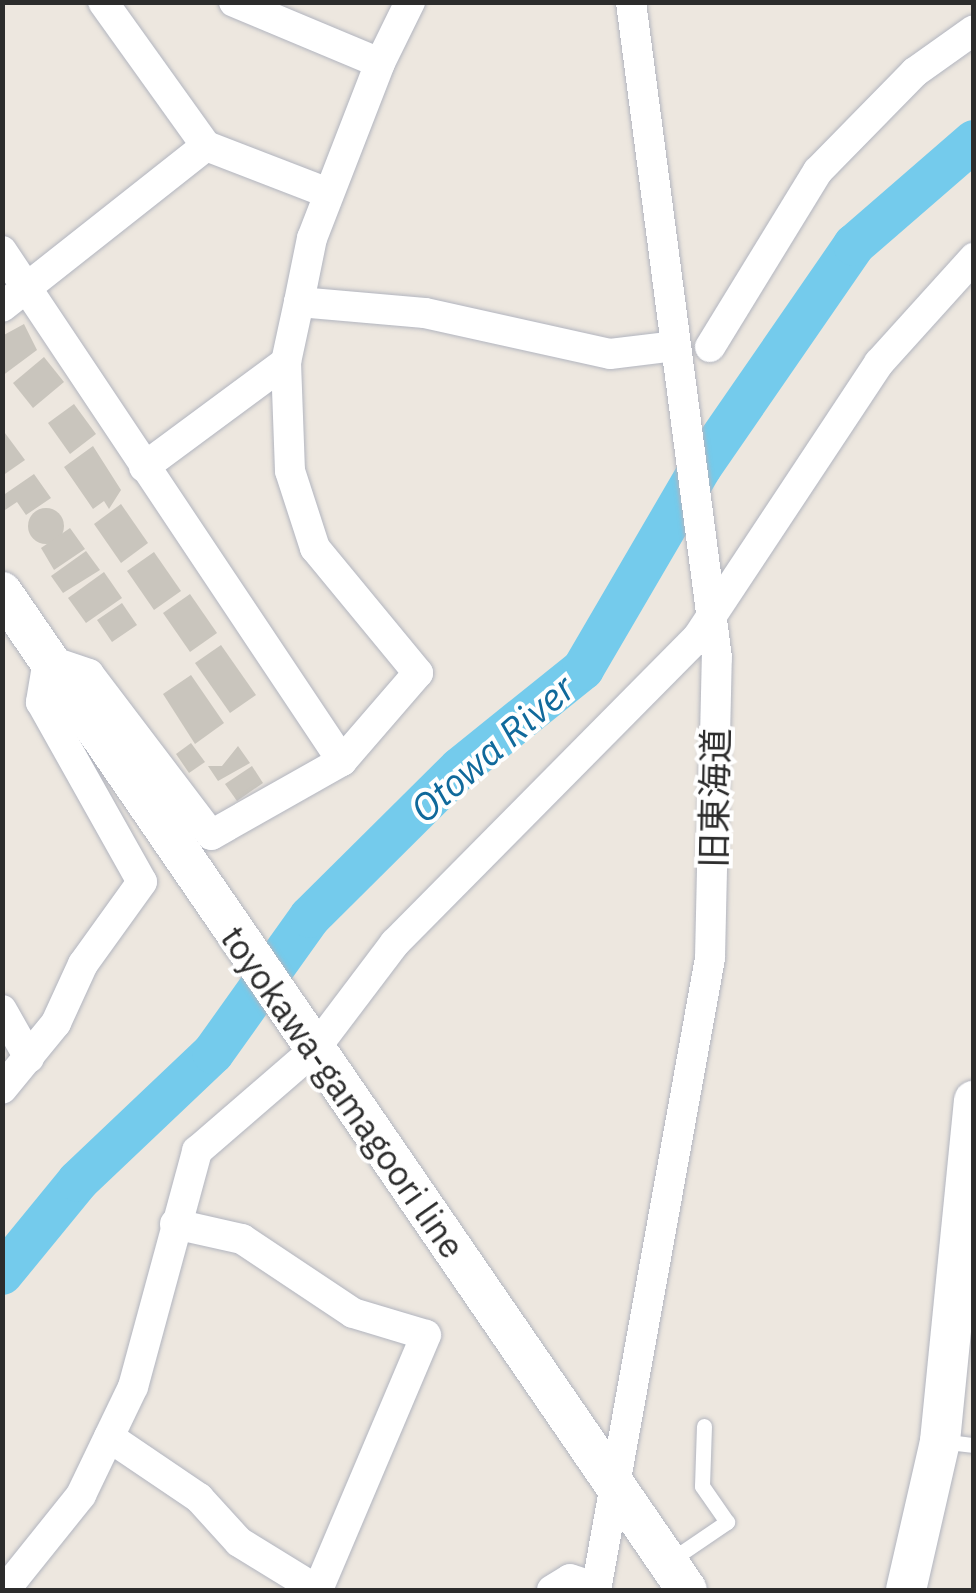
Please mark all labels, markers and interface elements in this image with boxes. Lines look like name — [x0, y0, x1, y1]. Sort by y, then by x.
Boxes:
water label: Otowa River — [401, 665, 583, 831]
street label: 旧東海道 — [692, 728, 736, 868]
street label: toyokawa-gamagoori line — [212, 918, 474, 1266]

